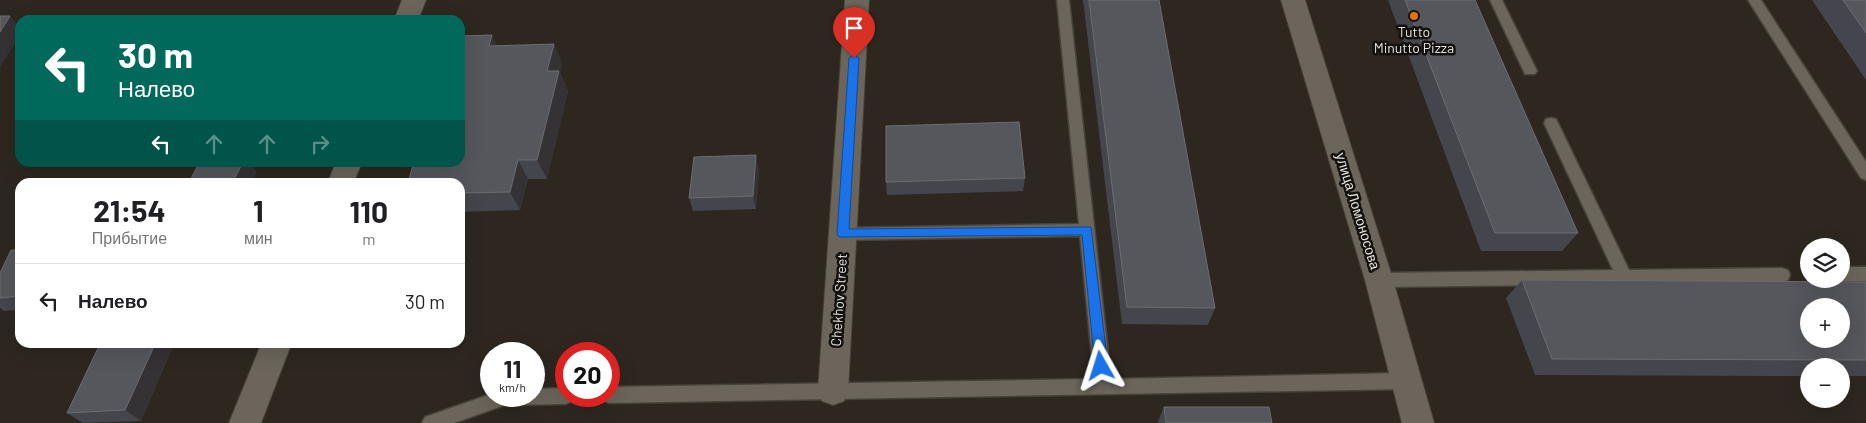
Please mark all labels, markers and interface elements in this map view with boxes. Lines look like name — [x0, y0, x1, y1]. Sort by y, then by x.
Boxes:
pin — [833, 7, 875, 58]
marker: Tutto Minutto Pizza — [1408, 10, 1420, 22]
icon: arrive — [840, 14, 868, 42]
place label: Tutto Minutto Pizza — [1374, 23, 1454, 56]
text: 30 m — [118, 33, 193, 75]
icon: left — [35, 35, 100, 100]
text: Налево — [118, 75, 195, 101]
icon: left — [147, 130, 175, 158]
icon: ahead — [200, 130, 228, 158]
icon: ahead — [253, 130, 281, 158]
icon: right — [306, 130, 334, 158]
street label: улица Ломоносова — [1333, 150, 1384, 271]
text: 21:54 — [93, 192, 166, 228]
text: 1 — [253, 192, 264, 228]
text: 110 — [350, 193, 388, 229]
text: Прибытие — [92, 228, 167, 247]
text: мин — [244, 228, 273, 247]
text: m — [362, 229, 375, 248]
map controls — [1800, 238, 1850, 408]
button: layers — [1800, 238, 1850, 288]
street label: Chekhov Street — [827, 253, 850, 347]
icon: left — [35, 287, 63, 315]
text: Налево — [78, 289, 148, 312]
text: 30 m — [405, 290, 445, 313]
button: + — [1800, 298, 1850, 348]
position arrow — [1074, 339, 1126, 391]
speed limit sign: 20 — [555, 342, 620, 407]
text: 11 — [504, 353, 521, 383]
button: − — [1800, 358, 1850, 408]
text: km/h — [499, 380, 526, 394]

